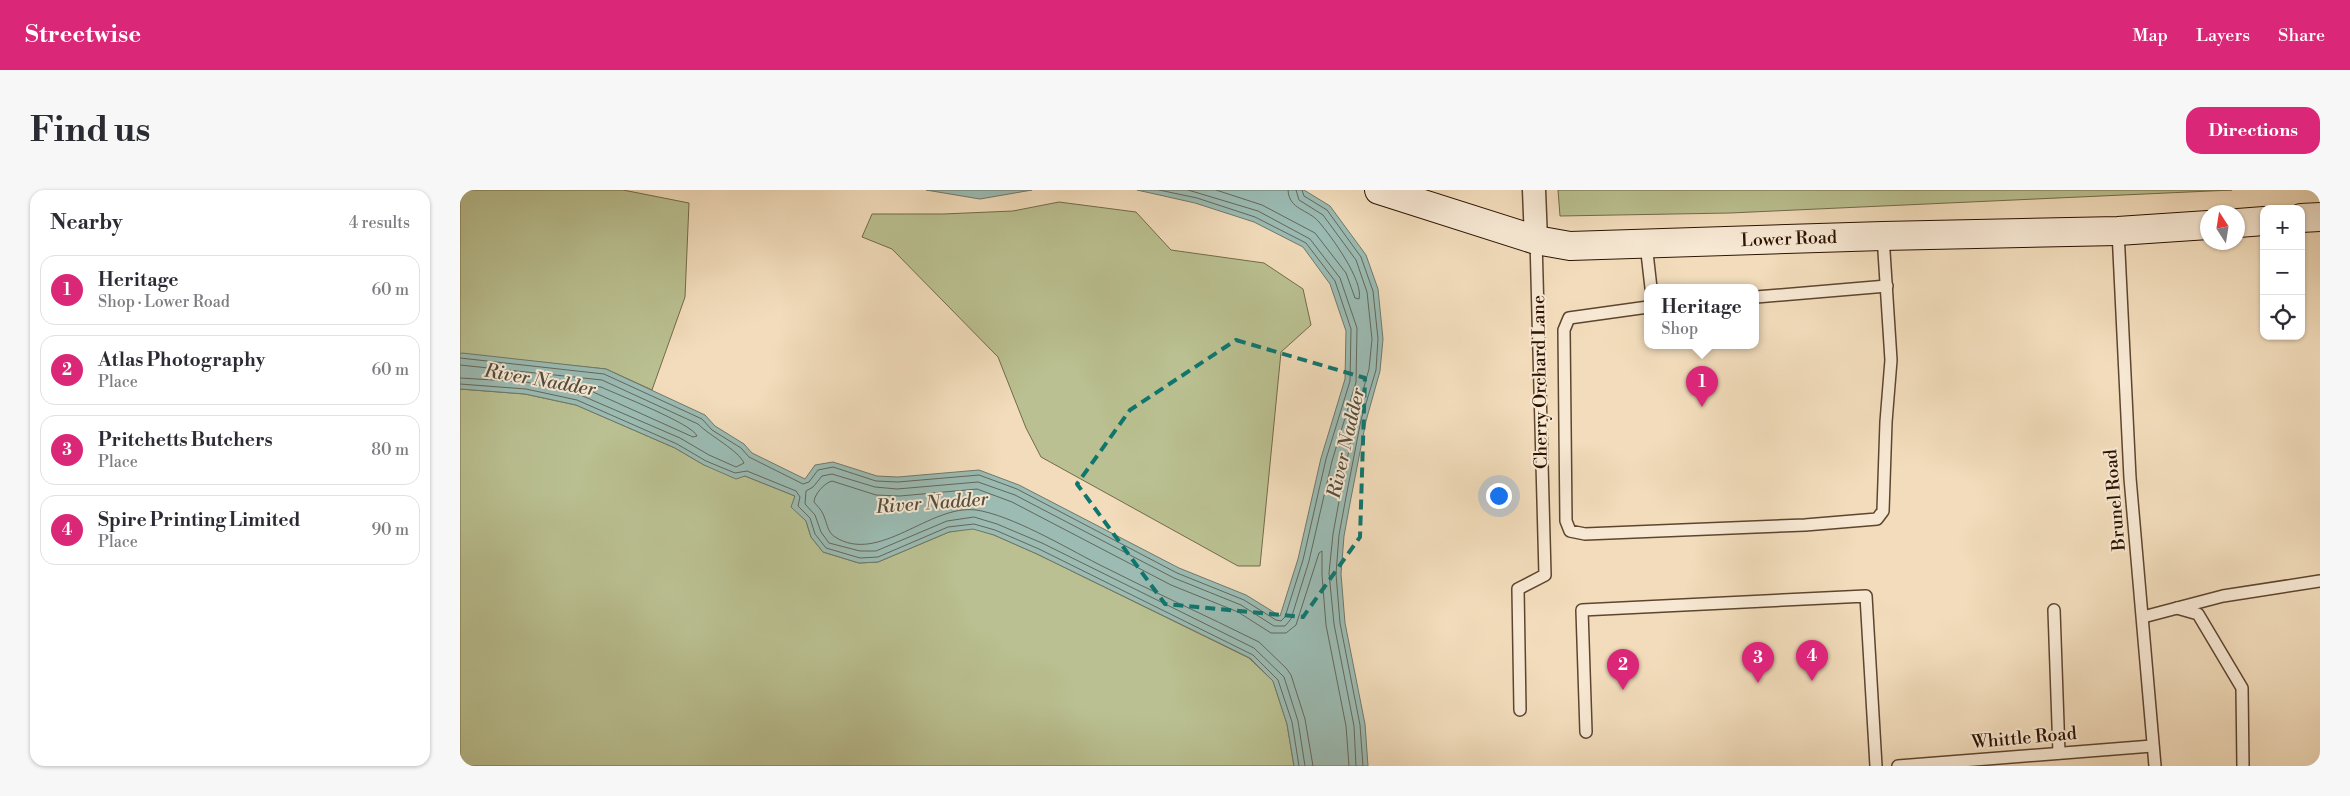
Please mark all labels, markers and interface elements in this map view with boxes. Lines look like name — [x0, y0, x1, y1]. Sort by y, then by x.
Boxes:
text: Streetwise — [25, 20, 141, 50]
text: Map — [2133, 24, 2168, 47]
text: Layers — [2196, 24, 2250, 47]
text: Share — [2278, 24, 2325, 47]
button: Directions — [2186, 107, 2320, 154]
text: Find us — [30, 109, 150, 152]
north arrow — [2200, 205, 2245, 250]
map controls — [2260, 205, 2305, 340]
button: + — [2260, 205, 2305, 250]
text: Nearby — [50, 210, 123, 236]
text: 4 results — [349, 213, 410, 233]
street label: Lower Road — [1740, 226, 1838, 252]
button: − — [2260, 250, 2305, 295]
text: Heritage — [98, 268, 178, 292]
text: 1 — [63, 280, 71, 300]
text: 60 m — [371, 280, 409, 300]
popup — [1644, 284, 1759, 349]
text: Shop · Lower Road — [98, 292, 230, 312]
street label: Cherry Orchard Lane — [1527, 295, 1553, 469]
text: Heritage — [1661, 295, 1742, 319]
button: locate — [2260, 295, 2305, 340]
text: Shop — [1661, 319, 1698, 339]
text: Atlas Photography — [98, 348, 265, 372]
water label: River Nadder — [482, 358, 598, 402]
text: 2 — [62, 360, 72, 380]
text: 60 m — [371, 360, 409, 380]
pin: 1 — [1686, 366, 1718, 407]
text: Place — [98, 372, 138, 392]
water label: River Nadder — [1321, 385, 1371, 501]
text: Pritchetts Butchers — [98, 428, 273, 452]
text: 3 — [62, 440, 72, 460]
text: 80 m — [371, 440, 409, 460]
street label: Brunel Road — [2099, 448, 2131, 553]
text: Place — [98, 452, 138, 472]
your location — [1486, 483, 1512, 509]
water label: River Nadder — [874, 487, 990, 519]
text: Spire Printing Limited — [98, 508, 300, 532]
text: 4 — [62, 520, 72, 540]
text: 90 m — [371, 520, 409, 540]
text: Place — [98, 532, 138, 552]
pin: 4 — [1796, 640, 1828, 681]
pin: 3 — [1742, 642, 1774, 683]
pin: 2 — [1607, 649, 1639, 690]
street label: Whittle Road — [1969, 722, 2078, 754]

